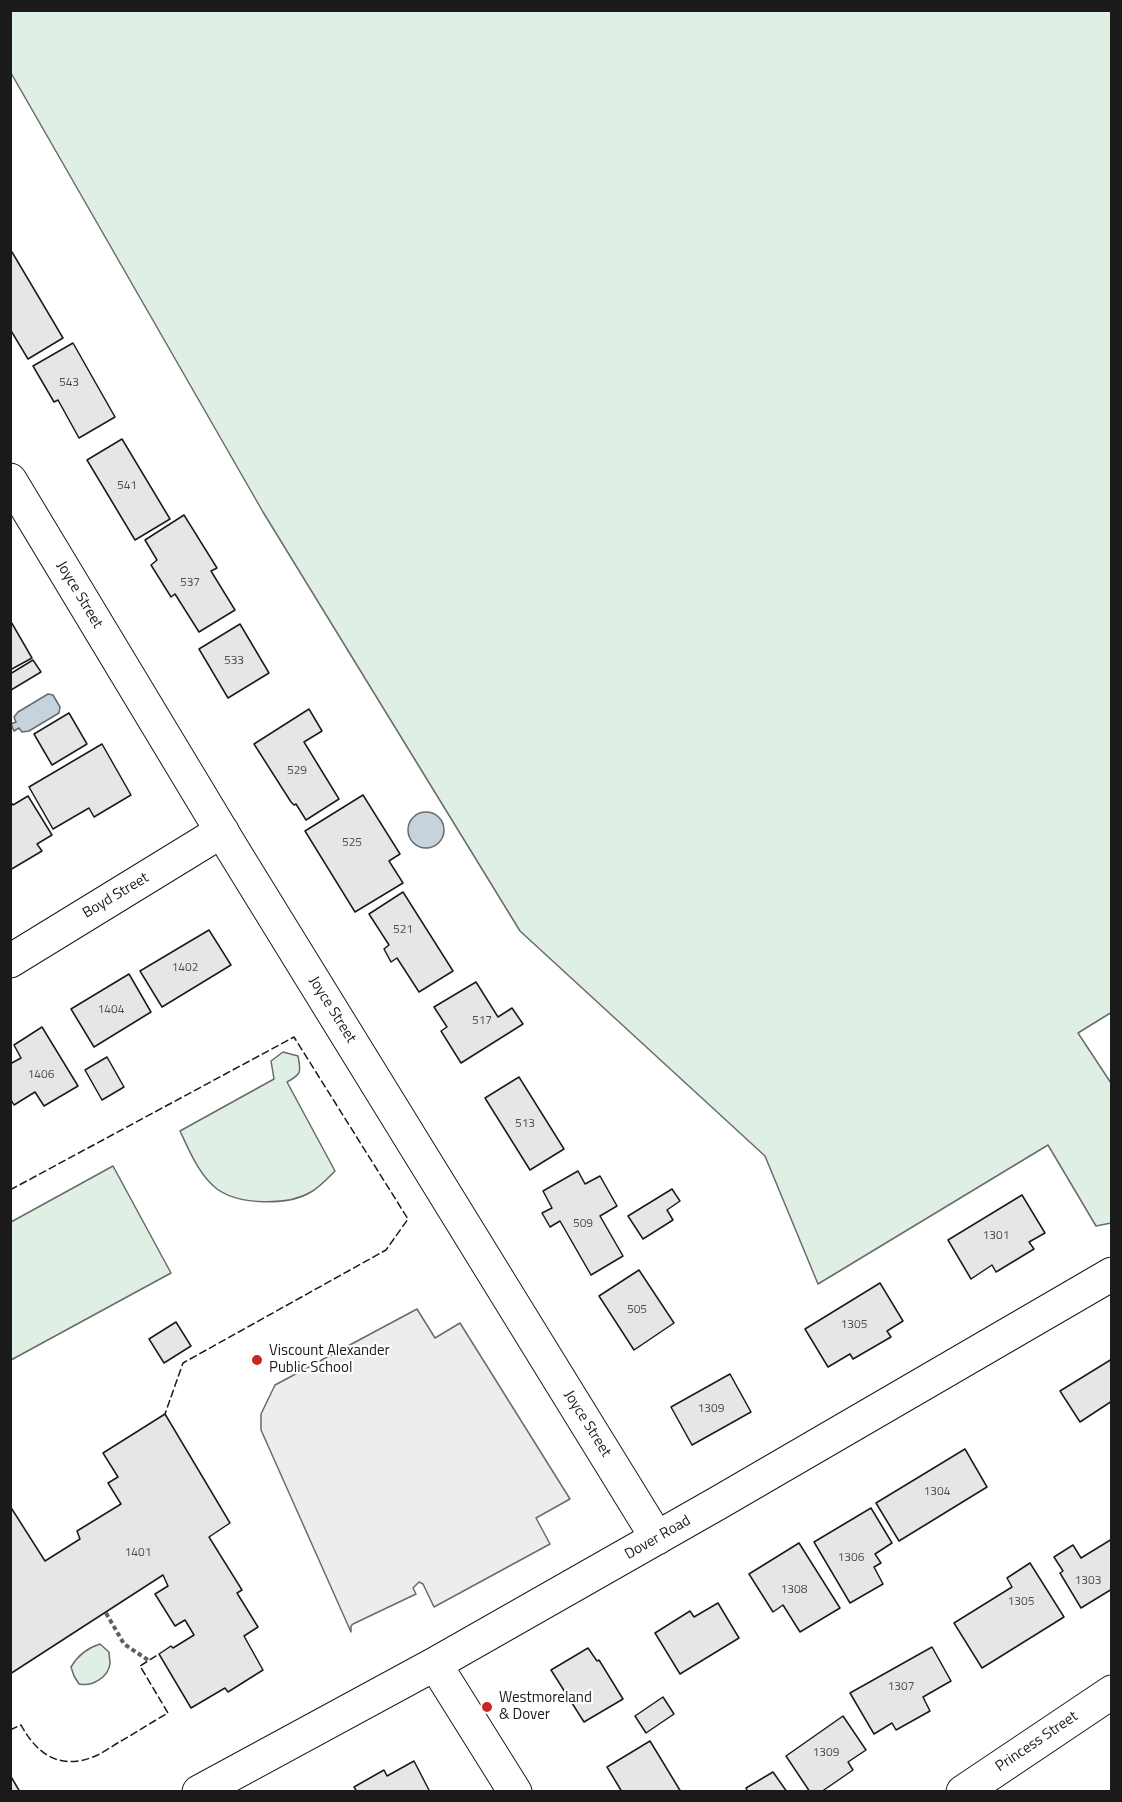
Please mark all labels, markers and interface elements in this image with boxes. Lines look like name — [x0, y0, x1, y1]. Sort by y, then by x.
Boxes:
house number: 543 — [59, 376, 79, 390]
house number: 541 — [117, 479, 137, 493]
street label: Joyce Street — [52, 558, 106, 632]
house number: 537 — [180, 576, 200, 590]
house number: 533 — [224, 654, 244, 668]
house number: 529 — [287, 764, 307, 778]
house number: 525 — [342, 836, 362, 850]
street label: Boyd Street — [80, 869, 152, 923]
house number: 521 — [393, 923, 413, 937]
house number: 1402 — [172, 961, 198, 975]
street label: Joyce Street — [304, 973, 360, 1047]
house number: 1404 — [98, 1003, 124, 1017]
house number: 517 — [472, 1014, 492, 1028]
house number: 1406 — [28, 1068, 54, 1082]
house number: 513 — [515, 1117, 535, 1131]
house number: 509 — [573, 1217, 593, 1231]
house number: 1301 — [983, 1229, 1009, 1243]
house number: 505 — [627, 1303, 647, 1317]
house number: 1305 — [841, 1318, 867, 1332]
place label: Viscount Alexander Public School — [269, 1342, 390, 1377]
marker: Viscount Alexander Public School — [250, 1353, 264, 1367]
street label: Joyce Street — [559, 1387, 615, 1461]
house number: 1309 — [698, 1402, 724, 1416]
house number: 1304 — [924, 1485, 950, 1499]
street label: Dover Road — [622, 1512, 694, 1564]
house number: 1401 — [125, 1546, 151, 1560]
house number: 1306 — [838, 1551, 864, 1565]
house number: 1303 — [1075, 1574, 1101, 1588]
house number: 1308 — [781, 1583, 807, 1597]
house number: 1305 — [1008, 1595, 1034, 1609]
house number: 1307 — [888, 1680, 914, 1694]
place label: Westmoreland & Dover — [499, 1689, 592, 1724]
marker: Westmoreland & Dover — [480, 1700, 494, 1714]
street label: Princess Street — [992, 1708, 1082, 1776]
house number: 1309 — [813, 1746, 839, 1760]

